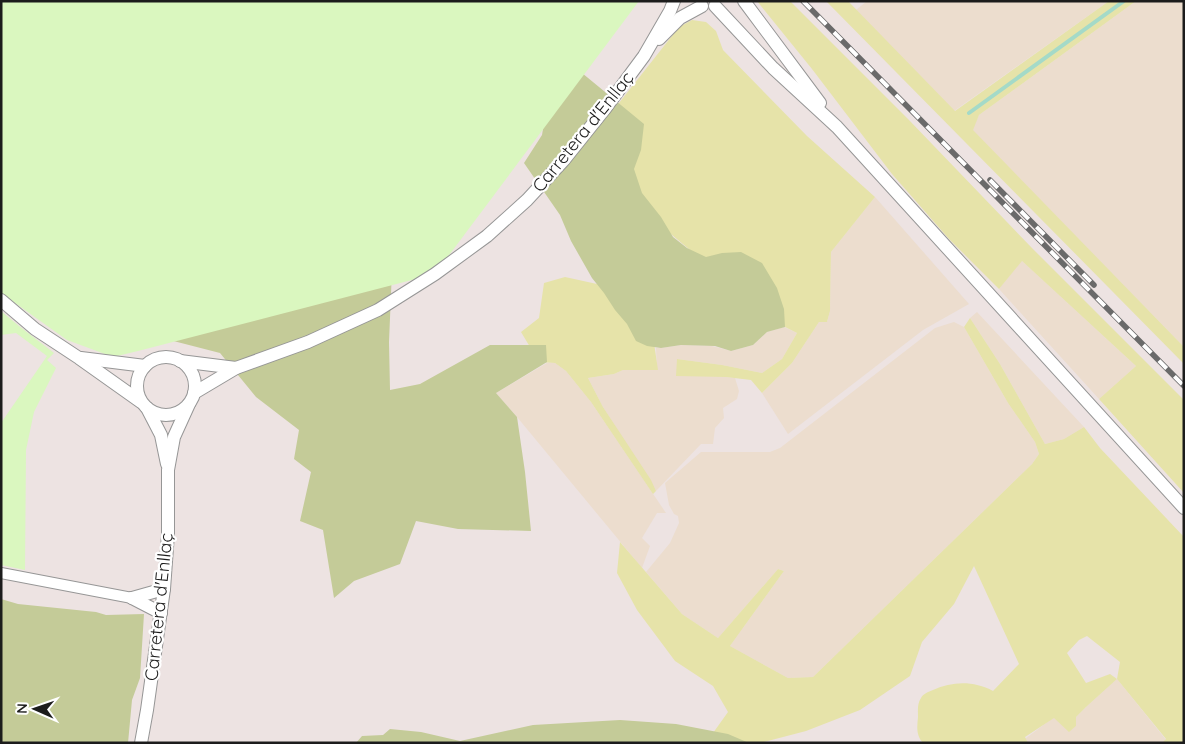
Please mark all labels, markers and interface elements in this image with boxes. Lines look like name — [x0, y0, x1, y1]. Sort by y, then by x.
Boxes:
street label: Carretera d'Enllaç — [527, 67, 638, 197]
street label: Carretera d'Enllaç — [139, 532, 178, 682]
north arrow — [10, 684, 60, 734]
text: N — [13, 703, 31, 714]

